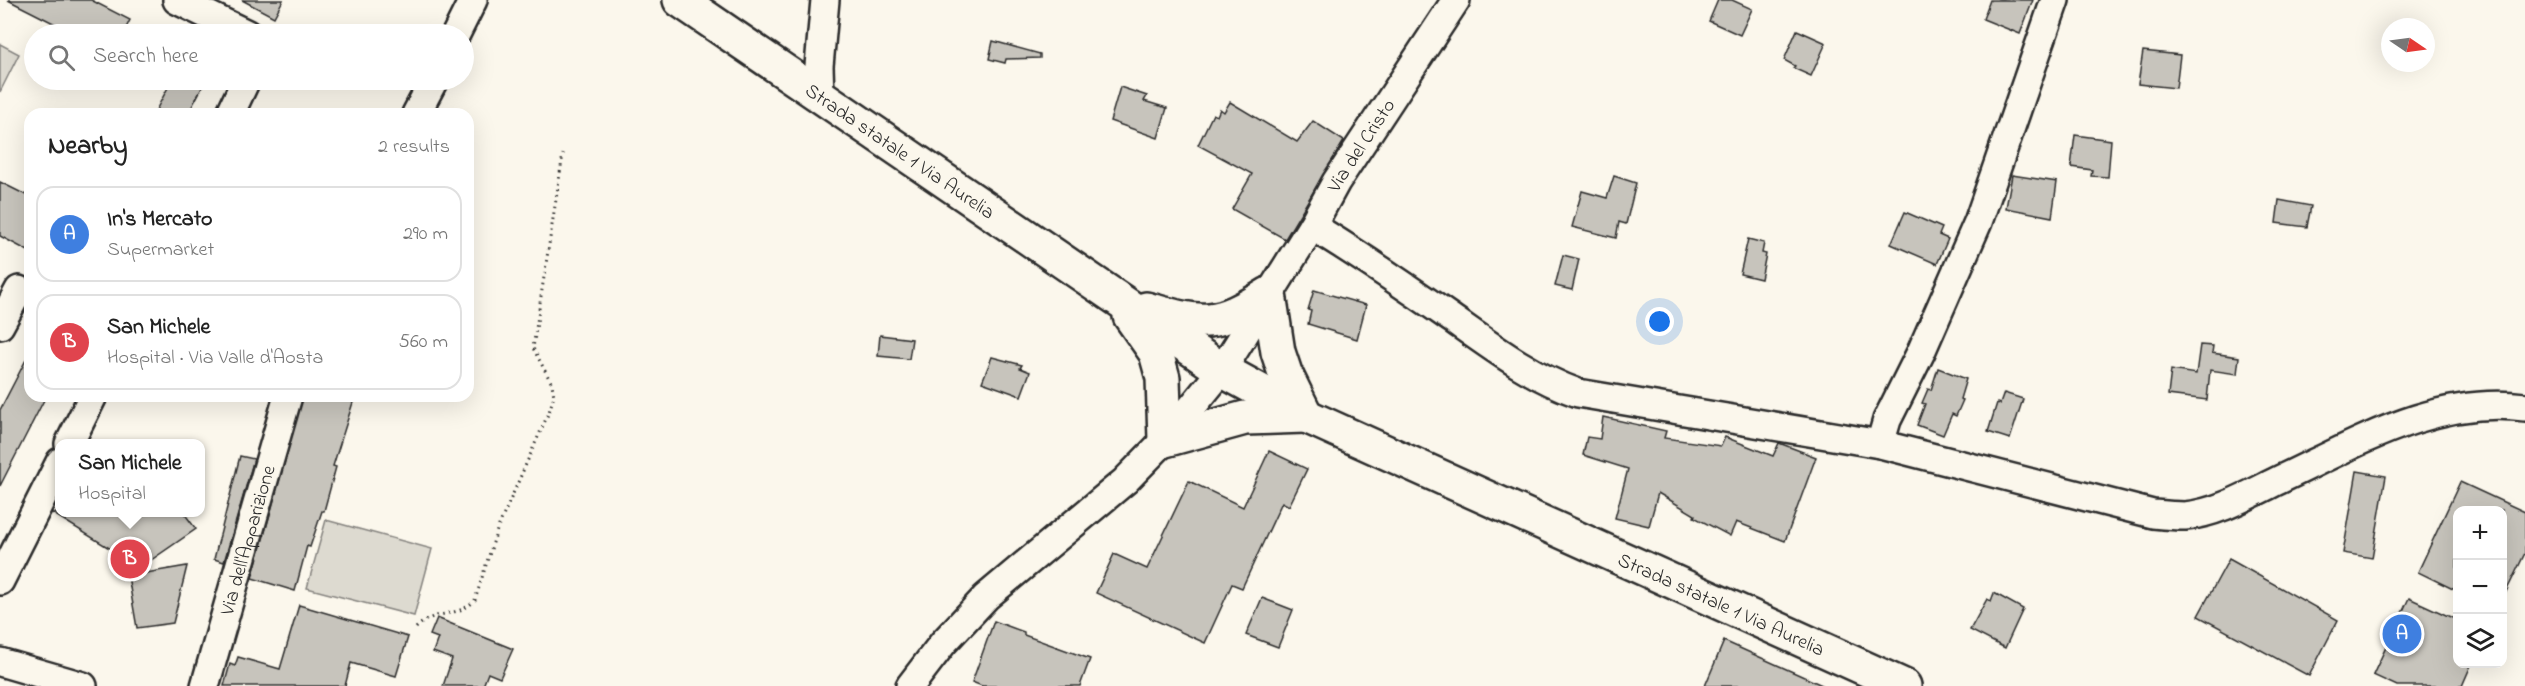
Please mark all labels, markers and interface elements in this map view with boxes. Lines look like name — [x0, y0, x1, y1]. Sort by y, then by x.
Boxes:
north arrow — [2381, 18, 2435, 72]
search box — [24, 24, 474, 90]
icon: search — [45, 41, 78, 74]
text: Search here — [93, 41, 198, 73]
street label: Strada statale 1 Via Aurelia — [798, 77, 1000, 228]
street label: Via del Cristo — [1321, 94, 1404, 199]
text: Nearby — [48, 128, 127, 166]
text: 2 results — [378, 133, 450, 162]
text: In's Mercato — [107, 204, 213, 236]
text: A — [63, 220, 76, 249]
text: 290 m — [403, 220, 448, 249]
text: Supermarket — [107, 236, 214, 265]
your location — [1645, 307, 1674, 336]
text: San Michele — [107, 312, 210, 344]
text: B — [63, 328, 76, 357]
text: 560 m — [399, 328, 448, 357]
text: Hospital · Via Valle d'Aosta — [107, 344, 323, 373]
popup — [55, 439, 205, 517]
text: San Michele — [78, 448, 182, 480]
street label: Via dell'Apparizione — [214, 462, 284, 620]
text: Hospital — [78, 480, 146, 509]
map controls — [2453, 506, 2507, 668]
button: + — [2453, 506, 2507, 560]
pin: B — [110, 536, 150, 582]
street label: Strada statale 1 Via Aurelia — [1612, 547, 1829, 665]
button: − — [2453, 560, 2507, 614]
pin: A — [2382, 612, 2422, 656]
button: layers — [2453, 614, 2507, 668]

